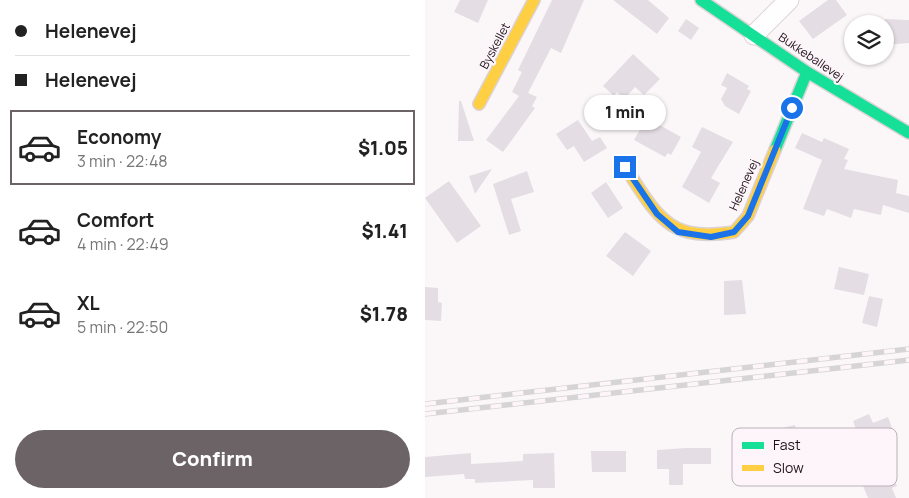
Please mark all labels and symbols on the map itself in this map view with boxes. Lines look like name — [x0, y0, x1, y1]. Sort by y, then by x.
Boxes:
street label: Byskellet — [475, 19, 514, 72]
street label: Bukkeballevej — [775, 28, 847, 85]
callout: 1 min — [584, 94, 666, 130]
route start — [781, 97, 803, 119]
route end — [614, 156, 636, 178]
street label: Helenevej — [725, 156, 762, 213]
legend — [732, 428, 897, 486]
text: Fast — [773, 435, 801, 454]
text: Slow — [773, 458, 804, 477]

